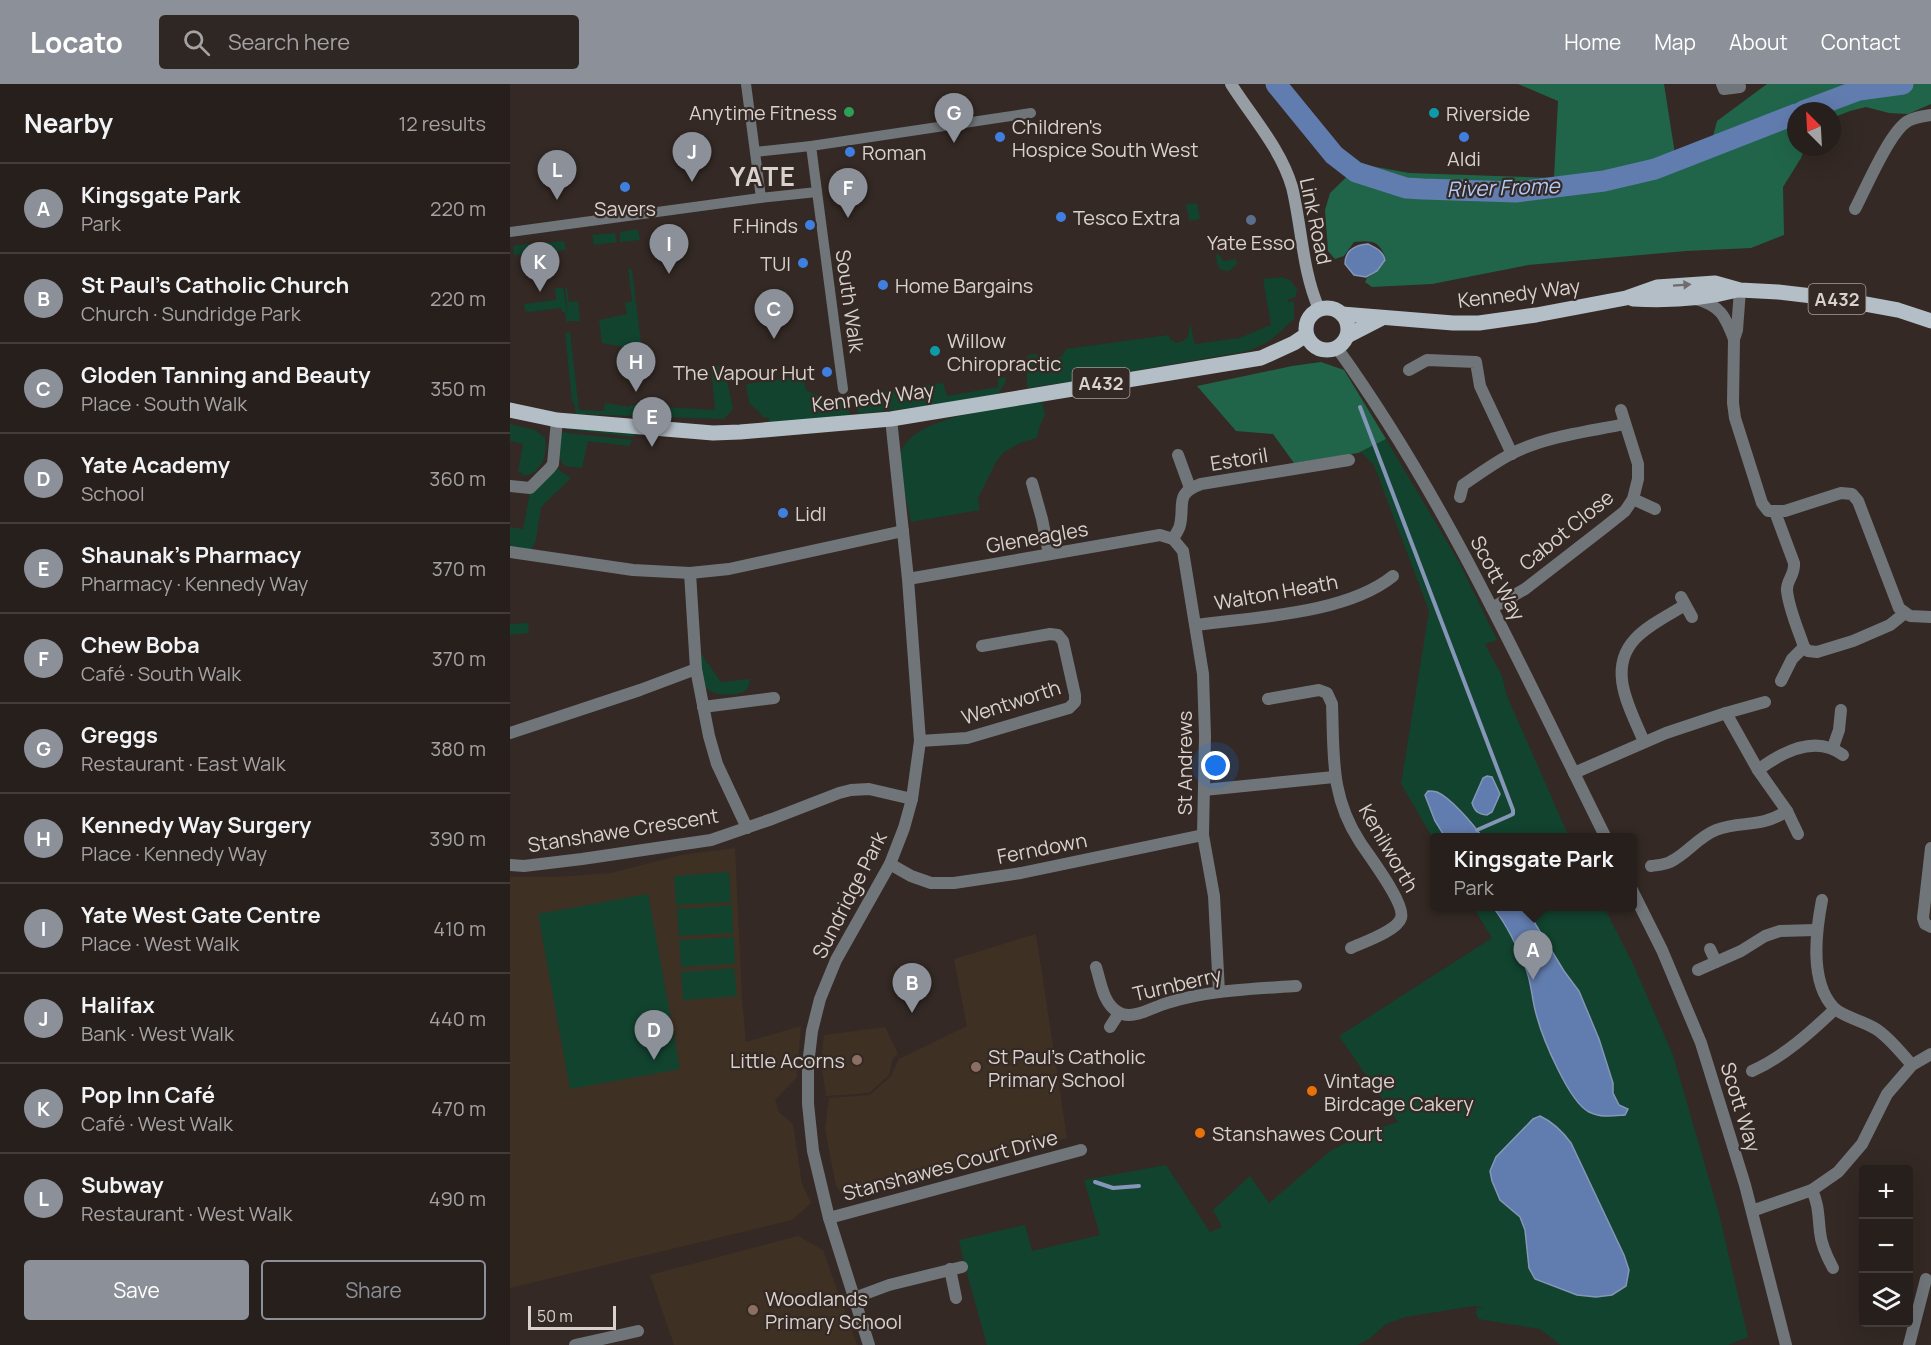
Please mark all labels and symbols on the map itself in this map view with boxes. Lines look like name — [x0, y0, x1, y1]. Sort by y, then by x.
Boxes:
pin: G — [934, 94, 974, 143]
place label: Anytime Fitness — [689, 99, 837, 126]
place label: Riverside — [1446, 100, 1530, 127]
north arrow — [1787, 102, 1841, 156]
marker: Anytime Fitness — [842, 105, 856, 119]
marker: Riverside — [1427, 106, 1441, 120]
place label: Children's Hospice South West — [1012, 113, 1199, 163]
marker: Children's Hospice South West — [993, 130, 1007, 144]
marker: Aldi — [1457, 130, 1471, 144]
pin: J — [672, 132, 711, 182]
place label: Roman — [862, 139, 926, 166]
marker: Roman — [843, 145, 857, 159]
place label: Aldi — [1447, 145, 1481, 172]
pin: L — [538, 150, 576, 200]
district label: YATE — [730, 158, 796, 194]
pin: F — [828, 168, 868, 218]
water label: River Frome — [1446, 171, 1562, 203]
street label: Link Road — [1294, 175, 1338, 267]
marker: Savers — [618, 180, 632, 194]
place label: Savers — [594, 195, 656, 222]
place label: Tesco Extra — [1073, 204, 1180, 231]
marker: Tesco Extra — [1054, 210, 1068, 224]
place label: F.Hinds — [733, 212, 798, 239]
marker: Yate Esso — [1244, 213, 1258, 227]
marker: F.Hinds — [803, 218, 817, 232]
pin: I — [650, 224, 688, 274]
place label: Yate Esso — [1207, 229, 1295, 256]
pin: K — [520, 242, 560, 292]
street label: South Walk — [829, 248, 871, 355]
place label: TUI — [760, 250, 791, 277]
marker: TUI — [796, 256, 810, 270]
place label: Home Bargains — [895, 272, 1033, 299]
street label: Kennedy Way — [1456, 272, 1582, 314]
marker: Home Bargains — [876, 278, 890, 292]
one-way arrow — [1673, 280, 1692, 290]
road number: A432 — [1808, 284, 1866, 314]
pin: C — [754, 290, 794, 339]
place label: Willow Chiropractic — [947, 327, 1061, 377]
pin: H — [616, 342, 656, 392]
marker: Willow Chiropractic — [928, 344, 942, 358]
place label: The Vapour Hut — [673, 359, 815, 386]
marker: The Vapour Hut — [820, 365, 834, 379]
road number: A432 — [1072, 368, 1130, 398]
street label: Kennedy Way — [810, 376, 936, 418]
pin: E — [632, 398, 672, 447]
street label: Estoril — [1208, 441, 1270, 477]
street label: Cabot Close — [1513, 484, 1619, 576]
place label: Lidl — [795, 500, 826, 527]
marker: Lidl — [776, 506, 790, 520]
street label: Gleneagles — [984, 515, 1090, 559]
street label: Scott Way — [1464, 531, 1532, 626]
street label: Walton Heath — [1212, 568, 1340, 616]
street label: Wentworth — [958, 673, 1064, 731]
street label: St Andrews — [1171, 711, 1198, 815]
your location — [1201, 751, 1230, 780]
street label: Kenilworth — [1353, 799, 1425, 897]
street label: Stanshawe Crescent — [526, 802, 720, 858]
street label: Sundridge Park — [805, 826, 893, 963]
street label: Ferndown — [995, 826, 1089, 870]
pin: A — [1514, 930, 1552, 980]
street label: Turnberry — [1130, 961, 1224, 1007]
pin: B — [892, 964, 932, 1013]
pin: D — [634, 1010, 674, 1060]
place label: St Paul's Catholic Primary School — [988, 1043, 1146, 1093]
place label: Little Acorns — [730, 1047, 845, 1074]
marker: Little Acorns — [850, 1053, 864, 1067]
street label: Scott Way — [1715, 1059, 1768, 1156]
marker: St Paul's Catholic Primary School — [969, 1060, 983, 1074]
place label: Vintage Birdcage Cakery — [1324, 1067, 1474, 1117]
marker: Vintage Birdcage Cakery — [1305, 1084, 1319, 1098]
place label: Stanshawes Court — [1212, 1120, 1383, 1147]
street label: Stanshawes Court Drive — [839, 1123, 1061, 1207]
marker: Stanshawes Court — [1193, 1126, 1207, 1140]
place label: Woodlands Primary School — [765, 1285, 902, 1335]
scale bar — [528, 1303, 616, 1330]
marker: Woodlands Primary School — [746, 1303, 760, 1317]

